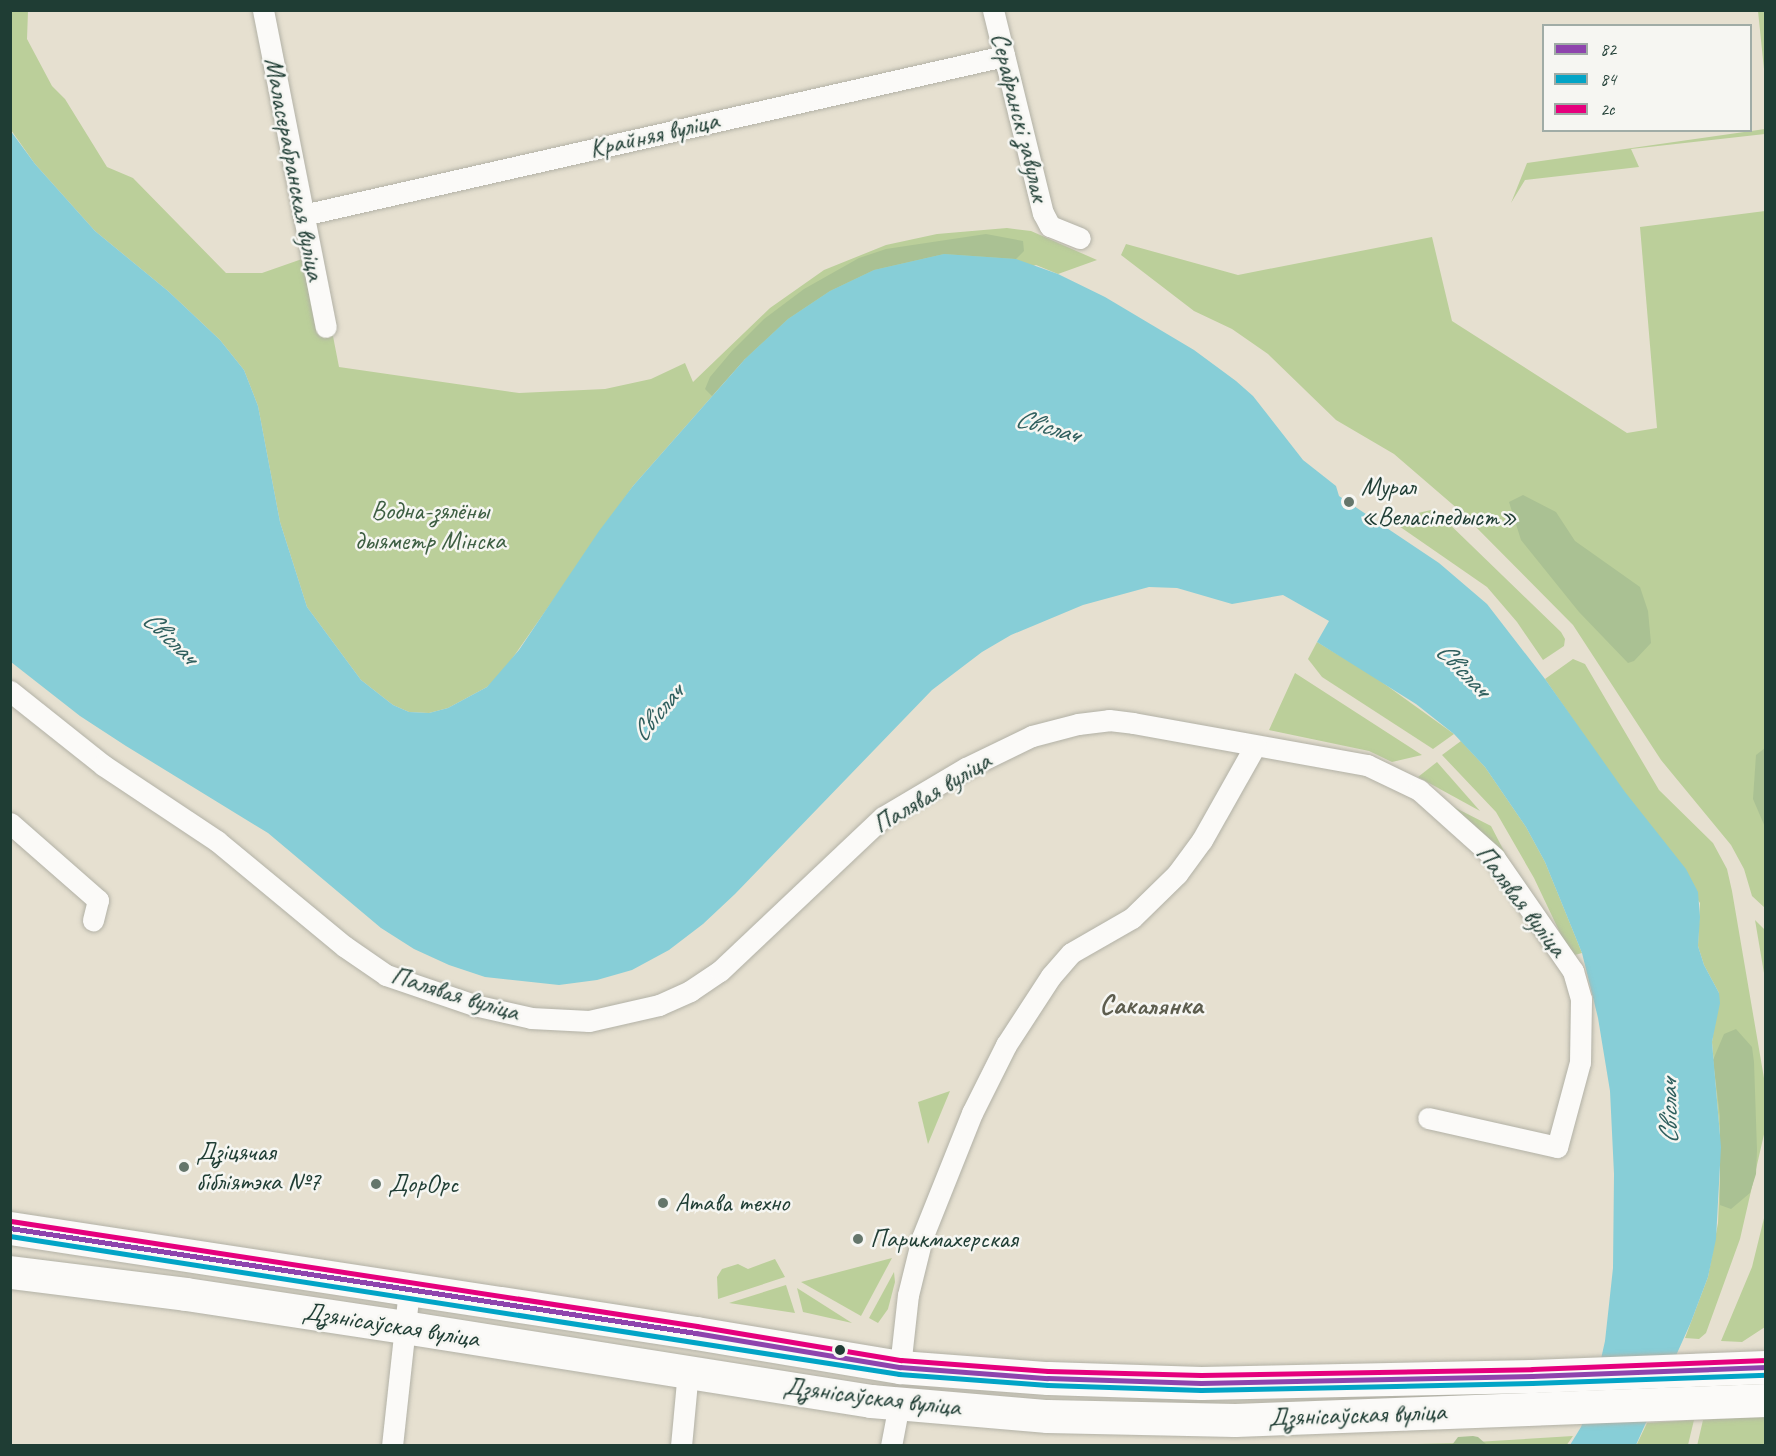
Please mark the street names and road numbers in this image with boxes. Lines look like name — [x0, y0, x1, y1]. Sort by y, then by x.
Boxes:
street label: Серабранскі завулак — [984, 29, 1056, 205]
street label: Маласерабранская вуліца — [257, 56, 331, 282]
street label: Крайняя вуліца — [587, 105, 721, 165]
street label: Палявая вуліца — [868, 746, 996, 840]
street label: Палявая вуліца — [1469, 840, 1573, 962]
street label: Палявая вуліца — [388, 960, 522, 1028]
street label: Дзянісаўская вуліца — [302, 1296, 480, 1354]
street label: Дзянісаўская вуліца — [783, 1371, 961, 1423]
street label: Дзянісаўская вуліца — [1268, 1396, 1446, 1434]

